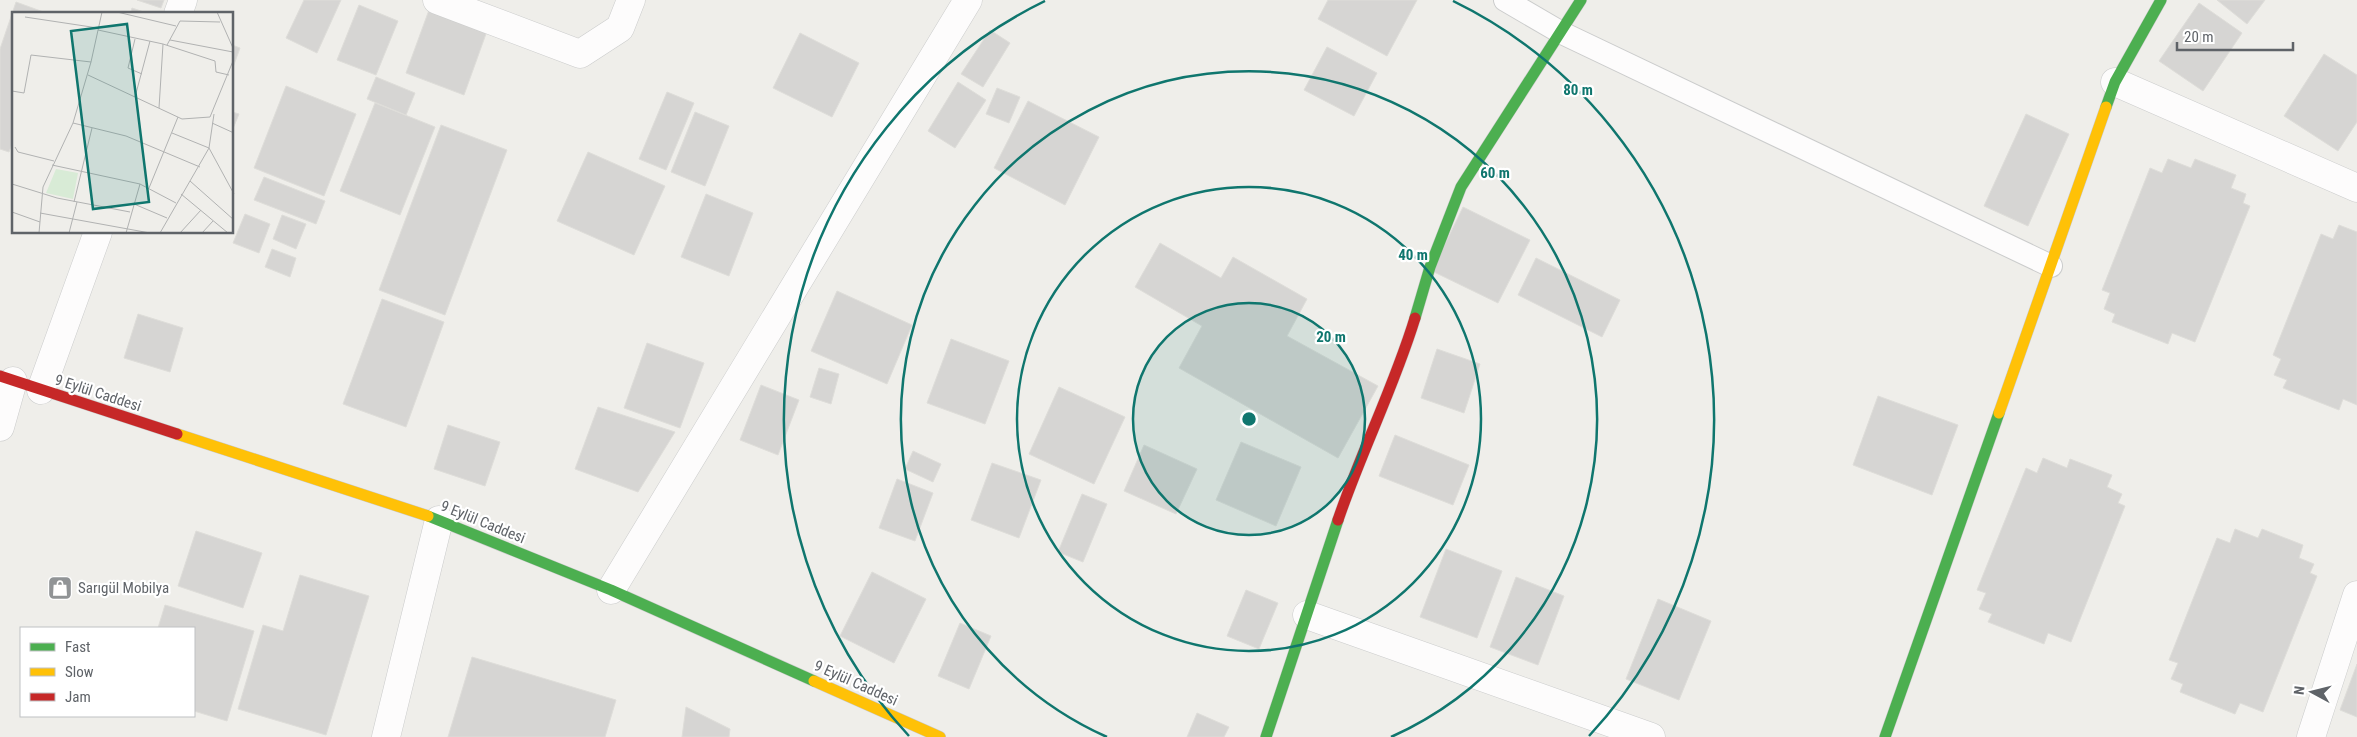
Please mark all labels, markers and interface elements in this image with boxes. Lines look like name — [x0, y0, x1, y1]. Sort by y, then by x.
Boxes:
inset map — [12, 12, 234, 234]
scale bar — [2177, 20, 2293, 52]
text: 20 m — [2184, 28, 2214, 46]
text: 80 m — [1563, 81, 1593, 99]
text: 60 m — [1480, 164, 1510, 182]
text: 40 m — [1398, 246, 1428, 264]
text: 20 m — [1316, 328, 1346, 346]
street label: 9 Eylül Caddesi — [53, 371, 143, 415]
centre of rings — [1240, 410, 1258, 428]
street label: 9 Eylül Caddesi — [438, 497, 528, 547]
shop icon: Sarıgül Mobilya — [47, 575, 73, 601]
place label: Sarıgül Mobilya — [78, 579, 169, 597]
legend — [20, 627, 195, 717]
text: Fast — [65, 638, 90, 656]
street label: 9 Eylül Caddesi — [811, 657, 901, 709]
text: Slow — [65, 663, 94, 681]
north arrow — [2287, 667, 2337, 717]
text: N — [2291, 685, 2308, 696]
text: Jam — [65, 688, 91, 706]

